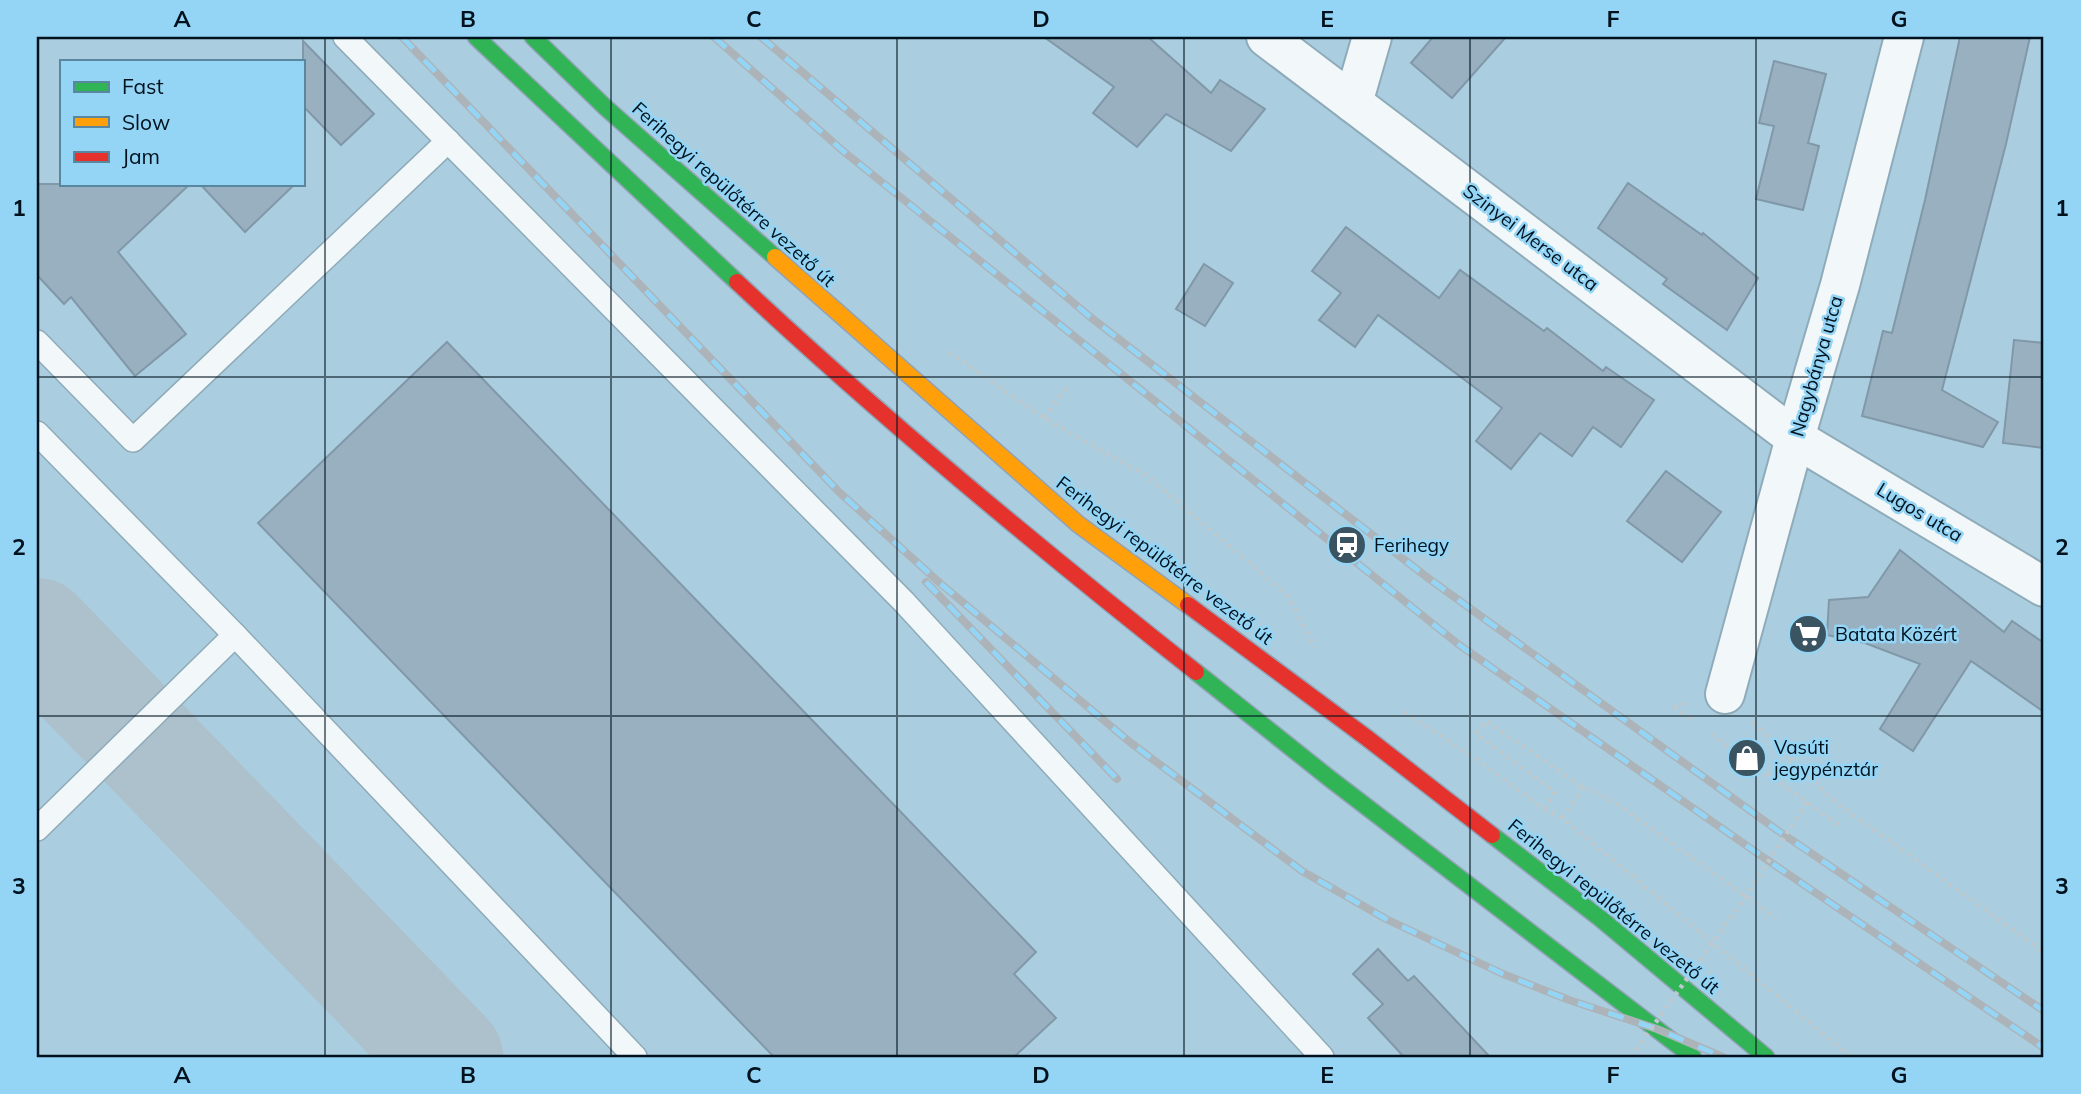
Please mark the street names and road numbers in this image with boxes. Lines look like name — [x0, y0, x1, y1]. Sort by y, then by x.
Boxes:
street label: Ferihegyi repülőtérre vezető út — [627, 96, 841, 292]
street label: Szinyei Merse utca — [1459, 178, 1603, 296]
street label: Nagybánya utca — [1784, 293, 1848, 439]
street label: Ferihegyi repülőtérre vezető út — [1052, 471, 1278, 650]
street label: Lugos utca — [1873, 477, 1967, 547]
street label: Ferihegyi repülőtérre vezető út — [1503, 813, 1725, 999]

